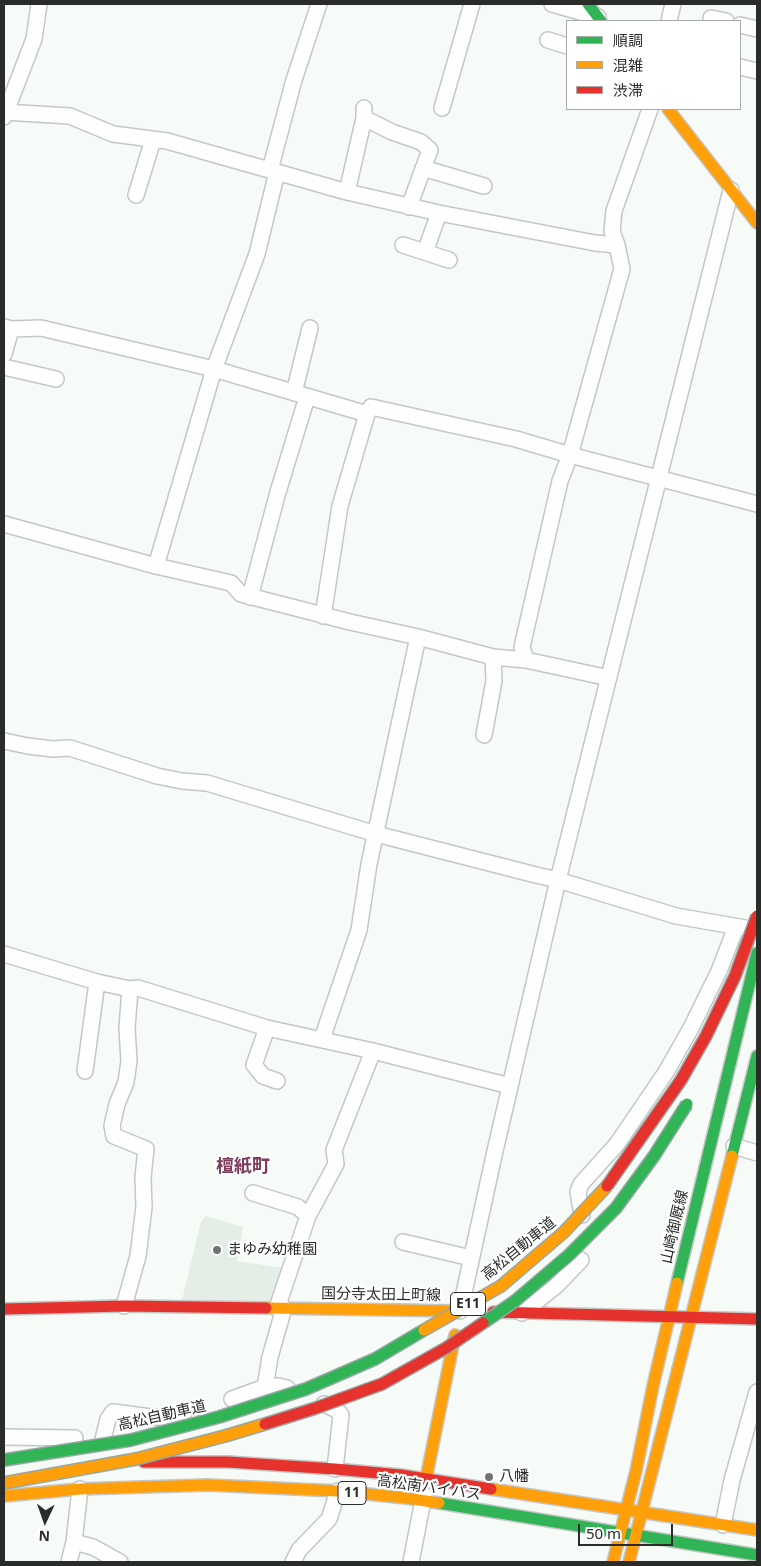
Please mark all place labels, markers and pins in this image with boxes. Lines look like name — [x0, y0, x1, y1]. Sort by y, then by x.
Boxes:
place label: まゆみ幼稚園 — [227, 1241, 317, 1259]
marker: まゆみ幼稚園 — [211, 1244, 223, 1256]
place label: 八幡 — [499, 1468, 529, 1486]
marker: 八幡 — [483, 1471, 495, 1483]

